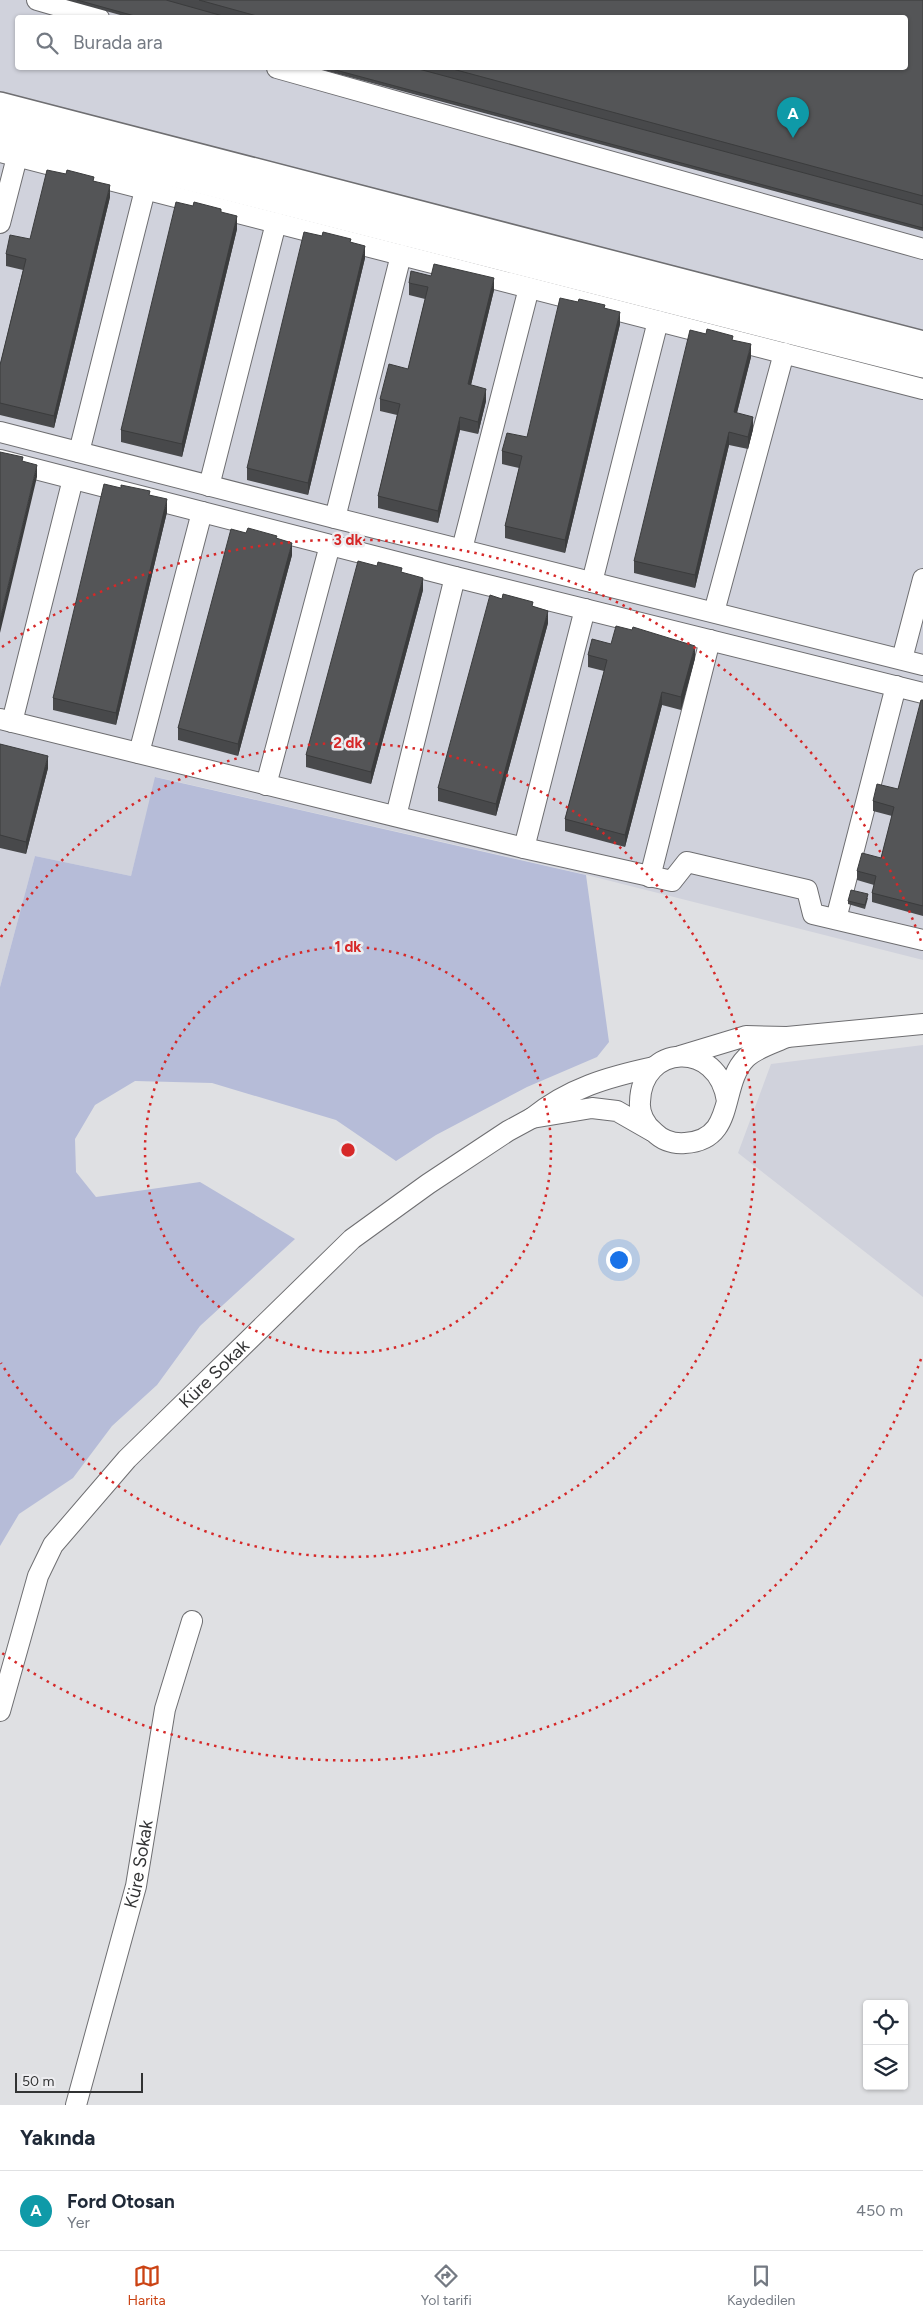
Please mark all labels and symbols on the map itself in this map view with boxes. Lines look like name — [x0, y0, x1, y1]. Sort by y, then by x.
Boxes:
pin: A — [777, 97, 809, 138]
text: 3 dk — [334, 531, 362, 549]
text: 2 dk — [333, 734, 363, 752]
text: 1 dk — [335, 938, 361, 956]
centre of rings — [339, 1141, 357, 1159]
your location — [606, 1247, 632, 1273]
street label: Küre Sokak — [174, 1335, 254, 1413]
street label: Küre Sokak — [119, 1818, 158, 1911]
scale bar — [15, 2070, 142, 2093]

